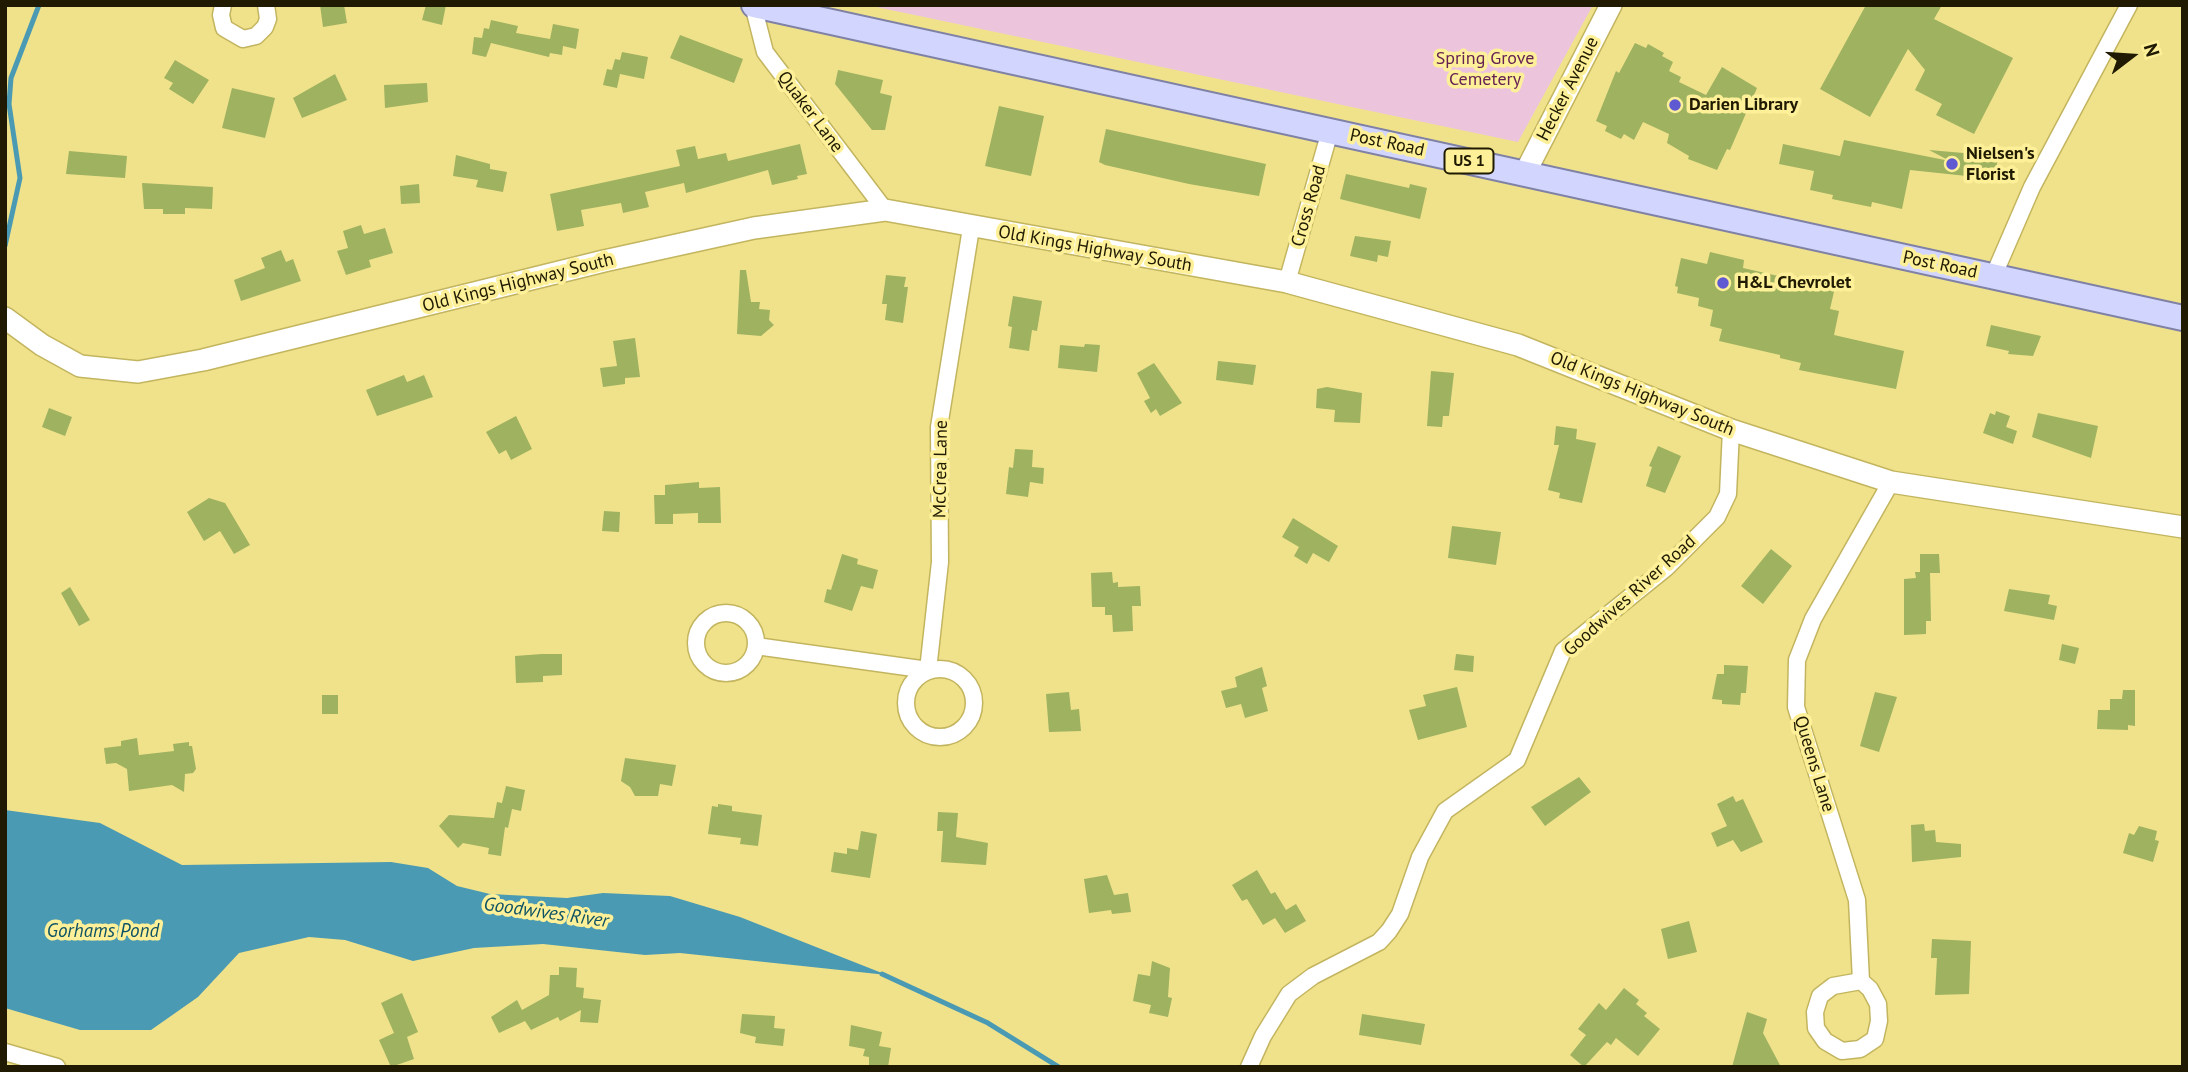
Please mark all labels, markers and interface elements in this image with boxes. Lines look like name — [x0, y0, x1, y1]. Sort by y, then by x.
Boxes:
north arrow — [2097, 21, 2167, 91]
street label: Hecker Avenue — [1533, 33, 1603, 145]
text: N — [2139, 40, 2165, 59]
park label: Spring Grove Cemetery — [1436, 48, 1534, 90]
street label: Quaker Lane — [772, 67, 848, 157]
place label: Darien Library — [1689, 94, 1798, 116]
marker: Darien Library — [1667, 97, 1683, 113]
street label: Post Road — [1348, 125, 1426, 161]
place label: Nielsen's Florist — [1966, 143, 2035, 186]
road number: US 1 — [1444, 148, 1494, 174]
marker: Nielsen's Florist — [1944, 156, 1960, 172]
street label: Cross Road — [1287, 163, 1331, 249]
street label: Old Kings Highway South — [996, 221, 1194, 277]
street label: Post Road — [1901, 247, 1979, 283]
street label: Old Kings Highway South — [420, 249, 616, 317]
place label: H&L Chevrolet — [1737, 272, 1851, 294]
marker: H&L Chevrolet — [1715, 275, 1731, 291]
street label: Old Kings Highway South — [1547, 347, 1737, 441]
street label: McCrea Lane — [929, 420, 953, 518]
street label: Goodwives River Road — [1560, 531, 1700, 661]
street label: Queens Lane — [1789, 713, 1839, 815]
water label: Goodwives River — [482, 893, 610, 933]
water label: Gorhams Pond — [47, 921, 159, 943]

